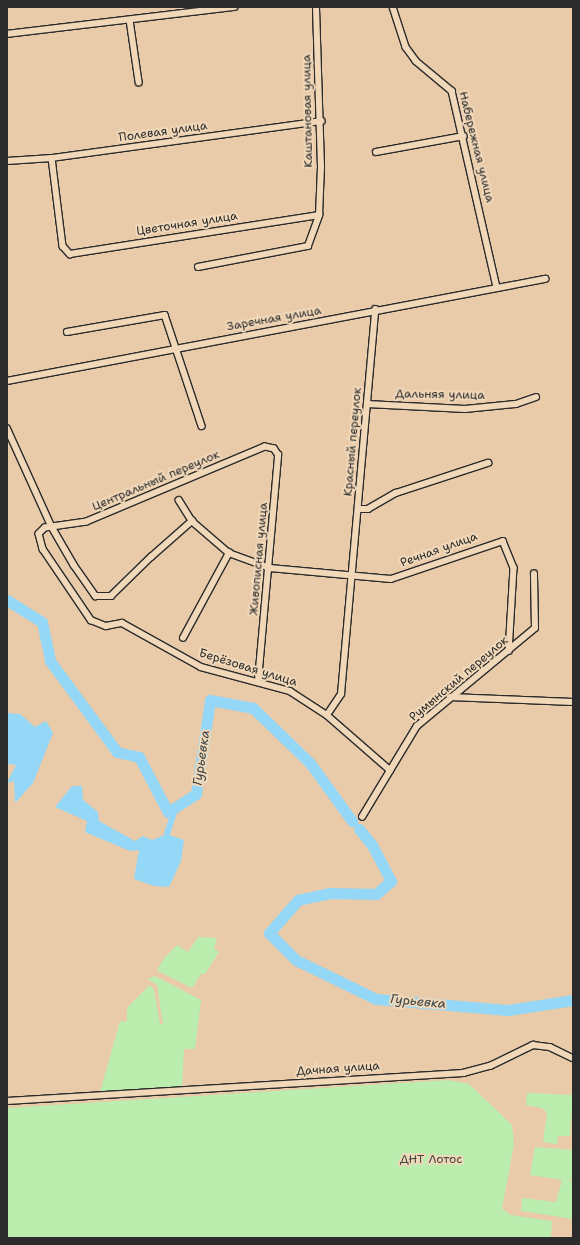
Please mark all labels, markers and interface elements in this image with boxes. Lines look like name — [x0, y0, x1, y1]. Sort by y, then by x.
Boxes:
street label: Каштановая улица — [300, 54, 316, 168]
street label: Набережная улица — [455, 90, 497, 204]
street label: Полевая улица — [118, 119, 208, 145]
street label: Цветочная улица — [135, 209, 239, 239]
street label: Заречная улица — [226, 304, 322, 334]
street label: Красный переулок — [341, 387, 365, 497]
street label: Дальняя улица — [395, 387, 485, 403]
street label: Центральный переулок — [90, 448, 222, 514]
street label: Живописная улица — [247, 502, 271, 616]
street label: Речная улица — [399, 529, 479, 571]
street label: Румынский переулок — [407, 633, 511, 725]
street label: Берёзовая улица — [197, 646, 299, 690]
water label: Гурьевка — [190, 729, 214, 787]
water label: Гурьевка — [389, 992, 447, 1012]
street label: Дачная улица — [296, 1059, 380, 1079]
park label: ДНТ Лотос — [400, 1153, 462, 1167]

